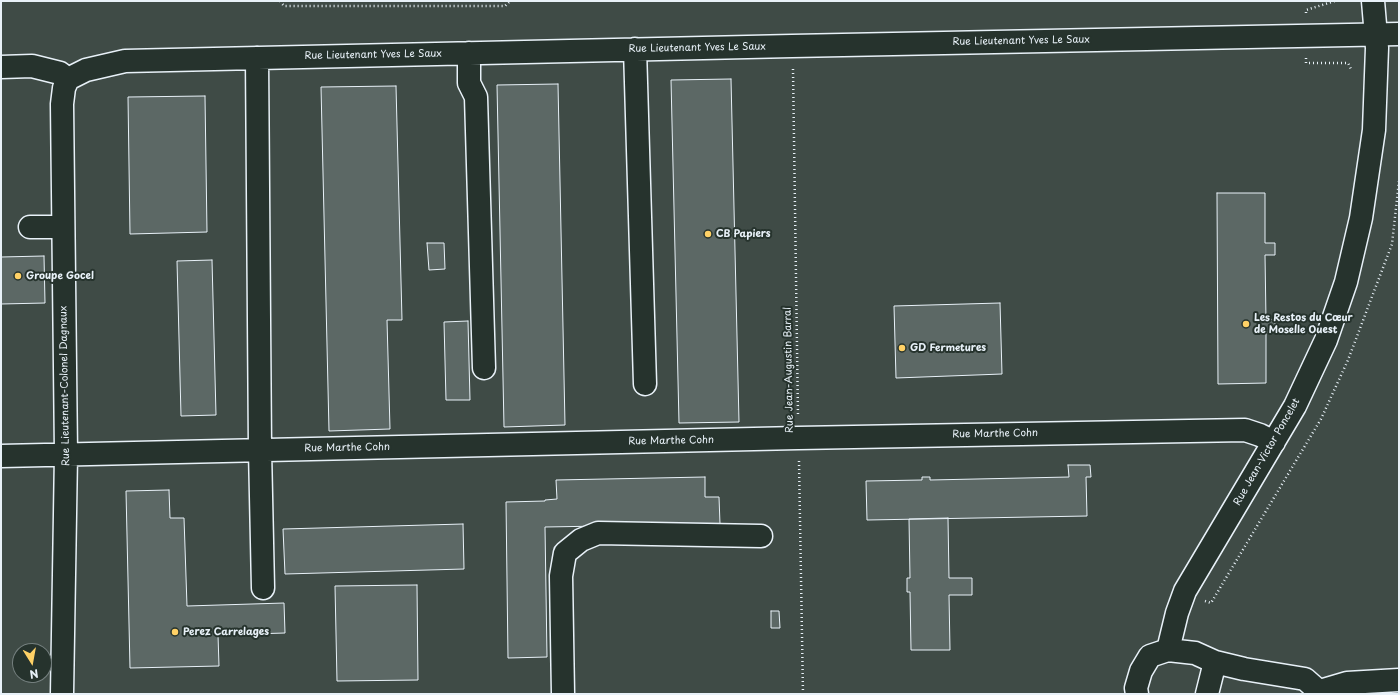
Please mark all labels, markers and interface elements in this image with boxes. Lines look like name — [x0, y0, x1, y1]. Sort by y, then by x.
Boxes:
street label: Rue Lieutenant Yves Le Saux — [952, 34, 1090, 48]
street label: Rue Lieutenant Yves Le Saux — [628, 41, 766, 55]
street label: Rue Lieutenant Yves Le Saux — [304, 48, 442, 62]
place label: CB Papiers — [716, 228, 771, 240]
marker: CB Papiers — [703, 229, 713, 239]
place label: Groupe Gocel — [26, 270, 94, 282]
marker: Groupe Gocel — [13, 271, 23, 281]
street label: Rue Lieutenant-Colonel Dagnaux — [58, 306, 72, 466]
street label: Rue Jean-Augustin Barral — [782, 307, 796, 433]
place label: Les Restos du Cœur de Moselle Ouest — [1254, 312, 1353, 336]
marker: Les Restos du Cœur de Moselle Ouest — [1241, 319, 1251, 329]
place label: GD Fermetures — [910, 342, 986, 354]
marker: GD Fermetures — [897, 343, 907, 353]
street label: Rue Jean-Victor Poncelet — [1231, 396, 1303, 508]
street label: Rue Marthe Cohn — [952, 427, 1038, 441]
street label: Rue Marthe Cohn — [628, 434, 714, 448]
street label: Rue Marthe Cohn — [304, 441, 390, 455]
place label: Perez Carrelages — [183, 626, 269, 638]
marker: Perez Carrelages — [170, 627, 180, 637]
north arrow — [12, 643, 52, 683]
text: N — [28, 665, 40, 683]

